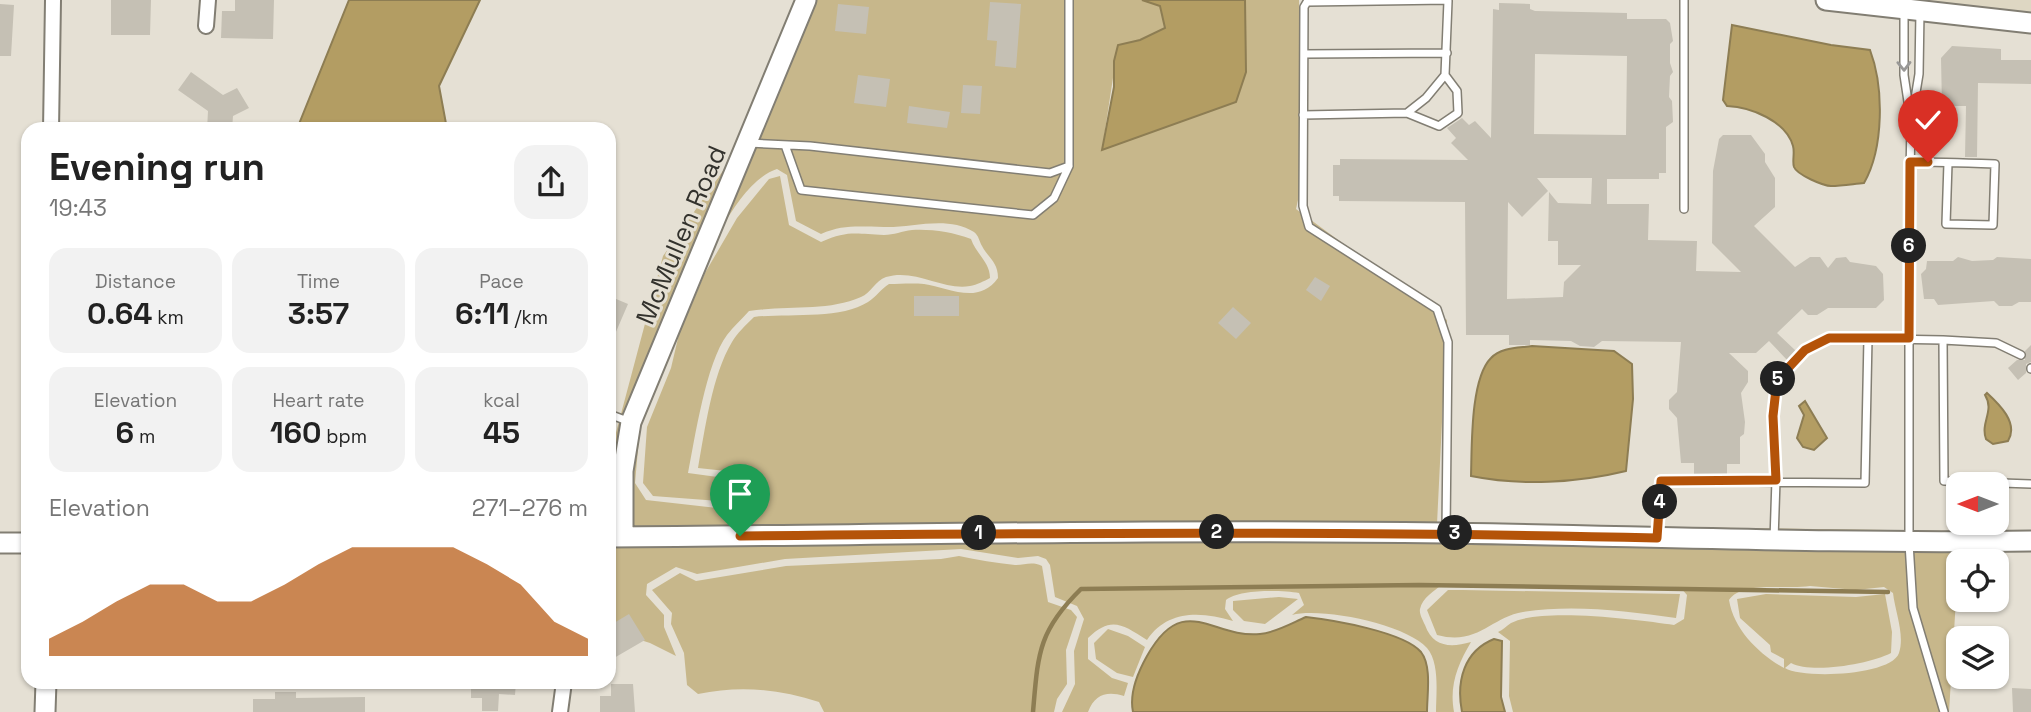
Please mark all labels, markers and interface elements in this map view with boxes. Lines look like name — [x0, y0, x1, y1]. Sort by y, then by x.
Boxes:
one-way arrow — [1896, 61, 1912, 72]
pin — [1898, 90, 1958, 162]
icon: check — [1909, 101, 1947, 139]
street label: McMullen Road — [628, 140, 734, 330]
text: Evening run — [49, 143, 265, 191]
button: share — [514, 145, 588, 219]
text: 19:43 — [49, 193, 107, 223]
pin: 6 — [1892, 229, 1926, 264]
text: 6 — [1903, 233, 1914, 258]
text: Distance — [95, 269, 176, 294]
text: Time — [297, 269, 340, 294]
text: Pace — [479, 269, 524, 294]
text: 0.64 — [87, 294, 152, 333]
text: 3:57 — [288, 294, 349, 333]
text: 6:11 — [455, 294, 510, 333]
text: km — [152, 305, 184, 330]
text: /km — [510, 305, 548, 330]
pin: 5 — [1760, 362, 1796, 396]
text: 5 — [1772, 366, 1783, 391]
text: Elevation — [94, 388, 177, 413]
text: Heart rate — [272, 388, 365, 413]
text: kcal — [483, 388, 520, 413]
text: 6 — [116, 413, 134, 452]
text: 160 — [270, 413, 321, 452]
text: 45 — [483, 413, 520, 452]
text: m — [134, 424, 155, 449]
text: bpm — [321, 424, 367, 449]
pin — [710, 464, 770, 536]
north arrow — [1946, 472, 2009, 536]
map controls — [1946, 472, 2009, 689]
icon: arrive — [721, 475, 759, 513]
pin: 4 — [1642, 484, 1678, 520]
text: 4 — [1653, 489, 1666, 514]
text: Elevation — [49, 493, 150, 523]
text: 271–276 m — [472, 493, 588, 523]
pin: 2 — [1200, 514, 1234, 550]
pin: 1 — [962, 516, 996, 550]
pin: 3 — [1438, 516, 1472, 550]
text: 2 — [1211, 519, 1222, 544]
text: 1 — [974, 520, 983, 545]
text: 3 — [1449, 520, 1460, 545]
button: locate — [1946, 549, 2009, 612]
button: layers — [1946, 626, 2009, 689]

